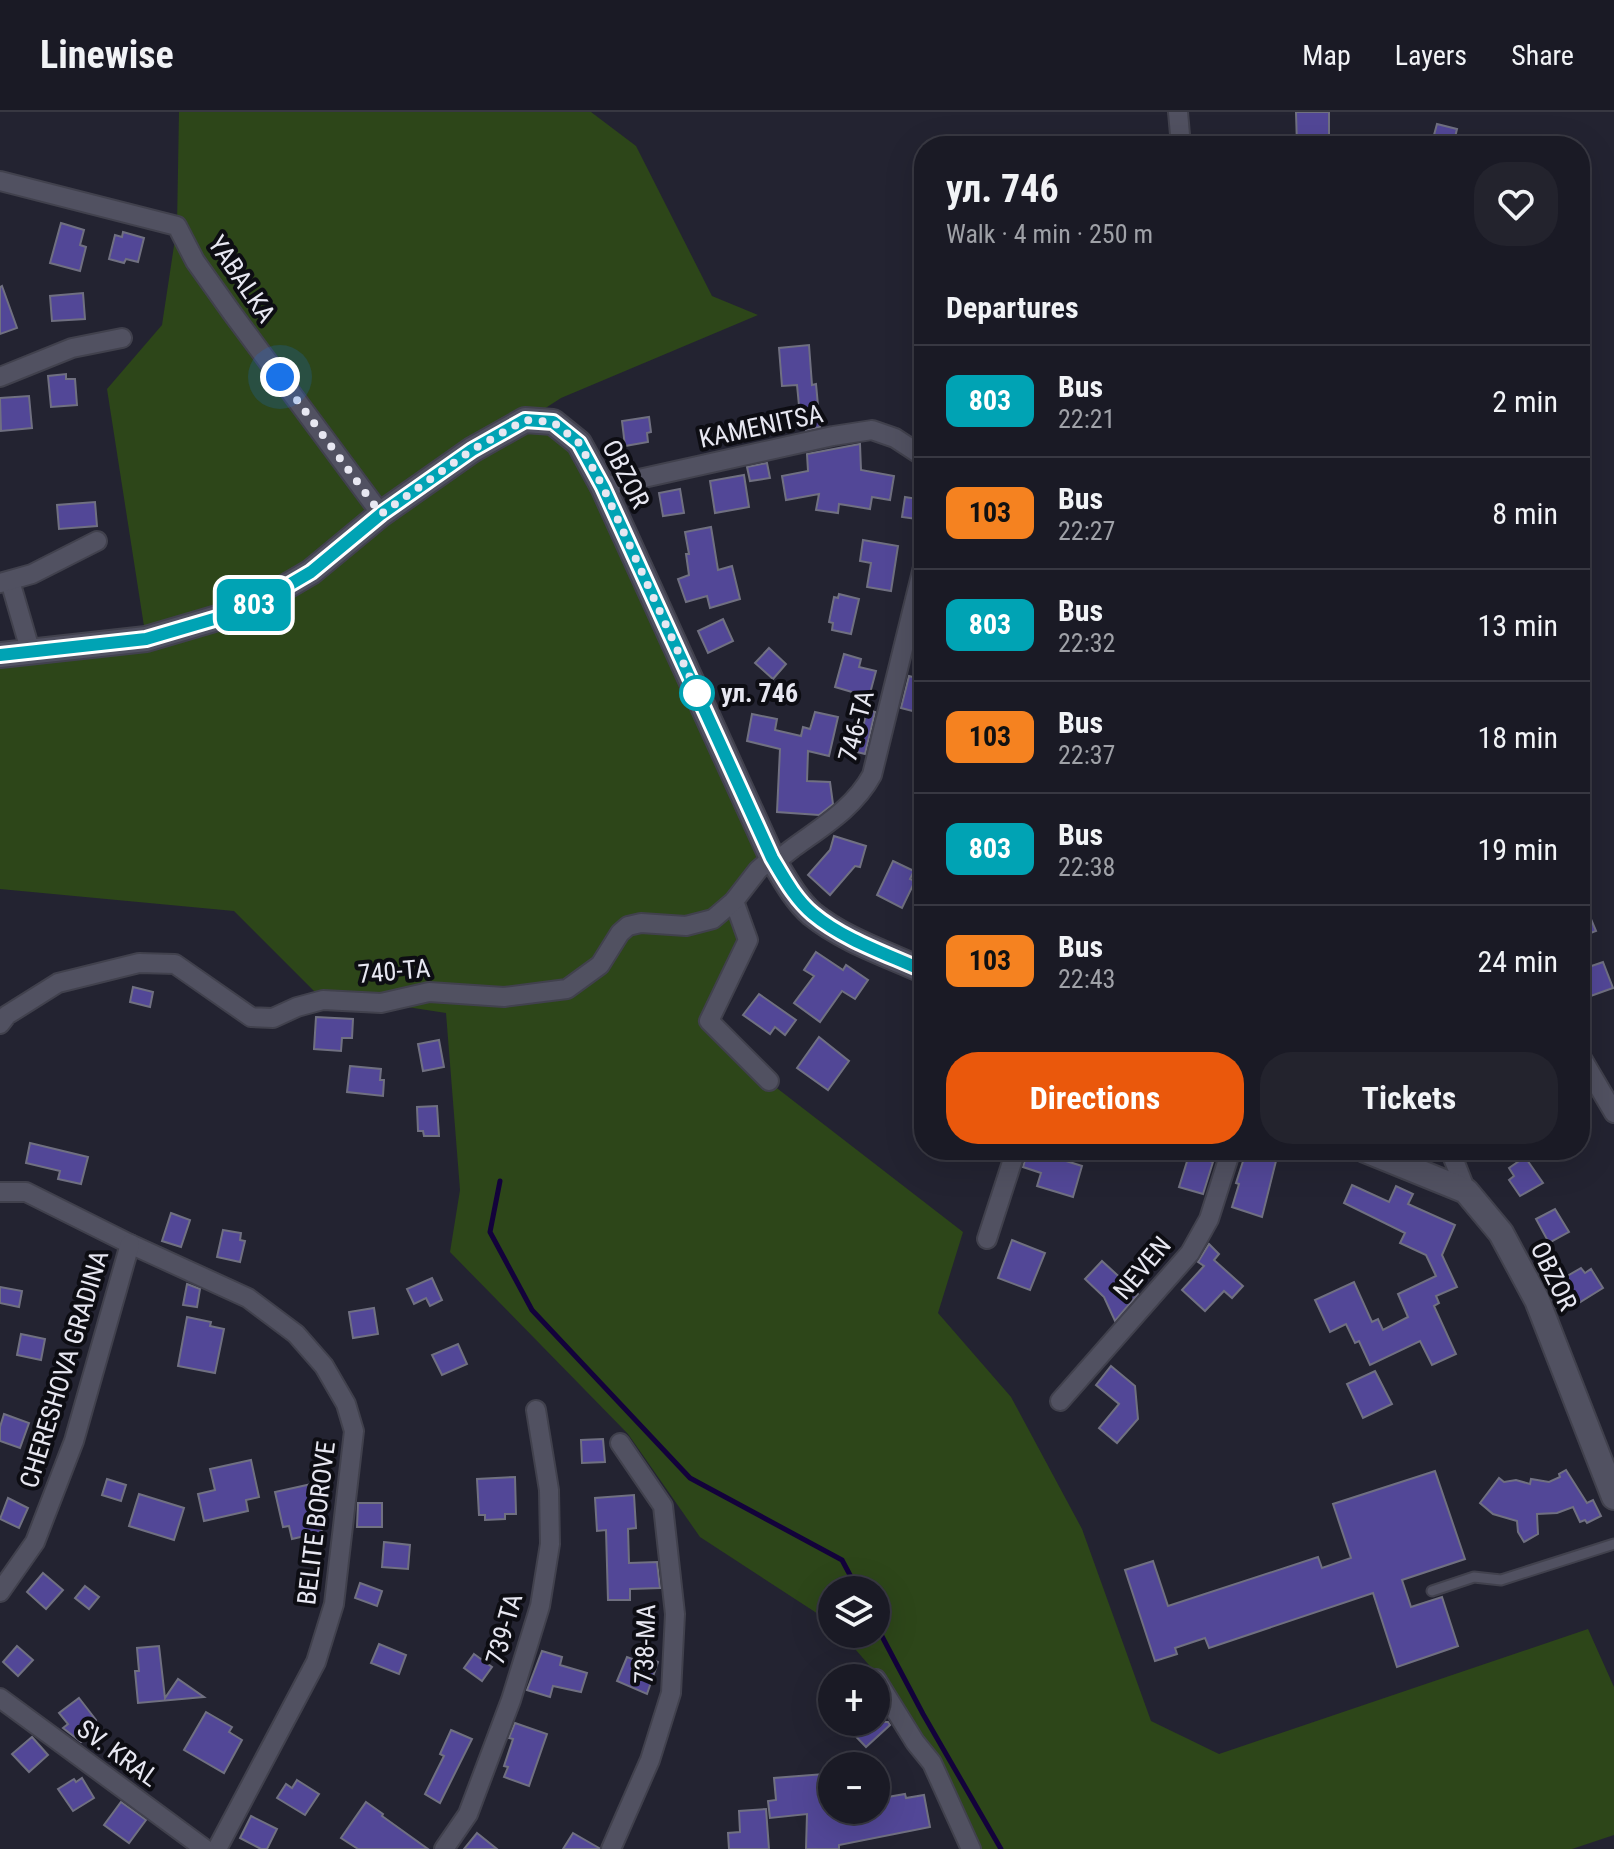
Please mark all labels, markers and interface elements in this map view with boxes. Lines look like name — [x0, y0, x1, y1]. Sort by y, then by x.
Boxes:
text: Linewise — [40, 33, 174, 77]
text: Map — [1302, 39, 1351, 72]
text: Layers — [1395, 39, 1467, 72]
text: Share — [1511, 39, 1574, 72]
button: heart — [1474, 162, 1558, 246]
text: ул. 746 — [946, 167, 1059, 211]
text: Walk · 4 min · 250 m — [946, 219, 1153, 249]
street label: YABALKA — [202, 230, 282, 328]
text: Departures — [946, 290, 1079, 325]
your location — [260, 357, 300, 397]
text: Bus — [1058, 369, 1103, 404]
text: 803 — [969, 384, 1011, 417]
text: 2 min — [1492, 384, 1558, 419]
street label: KAMENITSA — [696, 398, 826, 454]
text: 22:21 — [1058, 404, 1115, 434]
street label: OBZOR — [596, 435, 656, 513]
text: Bus — [1058, 481, 1103, 516]
text: 103 — [969, 496, 1011, 529]
text: 8 min — [1492, 496, 1558, 531]
text: 22:27 — [1058, 516, 1115, 546]
line badge: 803 — [208, 579, 300, 631]
text: 803 — [233, 588, 275, 621]
text: Bus — [1058, 593, 1103, 628]
text: 803 — [969, 608, 1011, 641]
text: 13 min — [1477, 608, 1558, 643]
text: 22:32 — [1058, 628, 1115, 658]
marker: ул. 746 — [680, 676, 714, 710]
place label: ул. 746 — [721, 678, 798, 708]
street label: 746-ТА — [832, 687, 880, 765]
text: Bus — [1058, 705, 1103, 740]
text: 103 — [969, 720, 1011, 753]
text: 18 min — [1477, 720, 1558, 755]
text: 22:37 — [1058, 740, 1115, 770]
text: Bus — [1058, 817, 1103, 852]
text: 803 — [969, 832, 1011, 865]
text: 19 min — [1477, 832, 1558, 867]
text: 22:38 — [1058, 852, 1115, 882]
text: Bus — [1058, 929, 1103, 964]
text: 103 — [969, 944, 1011, 977]
text: 24 min — [1477, 944, 1558, 979]
street label: 740-ТА — [357, 953, 431, 989]
text: 22:43 — [1058, 964, 1115, 994]
button: Directions — [946, 1052, 1244, 1144]
button: Tickets — [1260, 1052, 1558, 1144]
street label: NEVEN — [1107, 1231, 1177, 1305]
street label: OBZOR — [1525, 1237, 1583, 1315]
street label: CHERESHOVA GRADINA — [14, 1247, 114, 1491]
street label: BELITE BOROVE — [291, 1440, 341, 1606]
map controls — [818, 1576, 890, 1824]
button: layers — [818, 1576, 890, 1648]
street label: 739-ТА — [480, 1590, 528, 1668]
street label: 738-МА — [629, 1604, 661, 1684]
button: + — [818, 1664, 890, 1736]
street label: SV. KRAL — [71, 1713, 165, 1793]
button: − — [818, 1752, 890, 1824]

